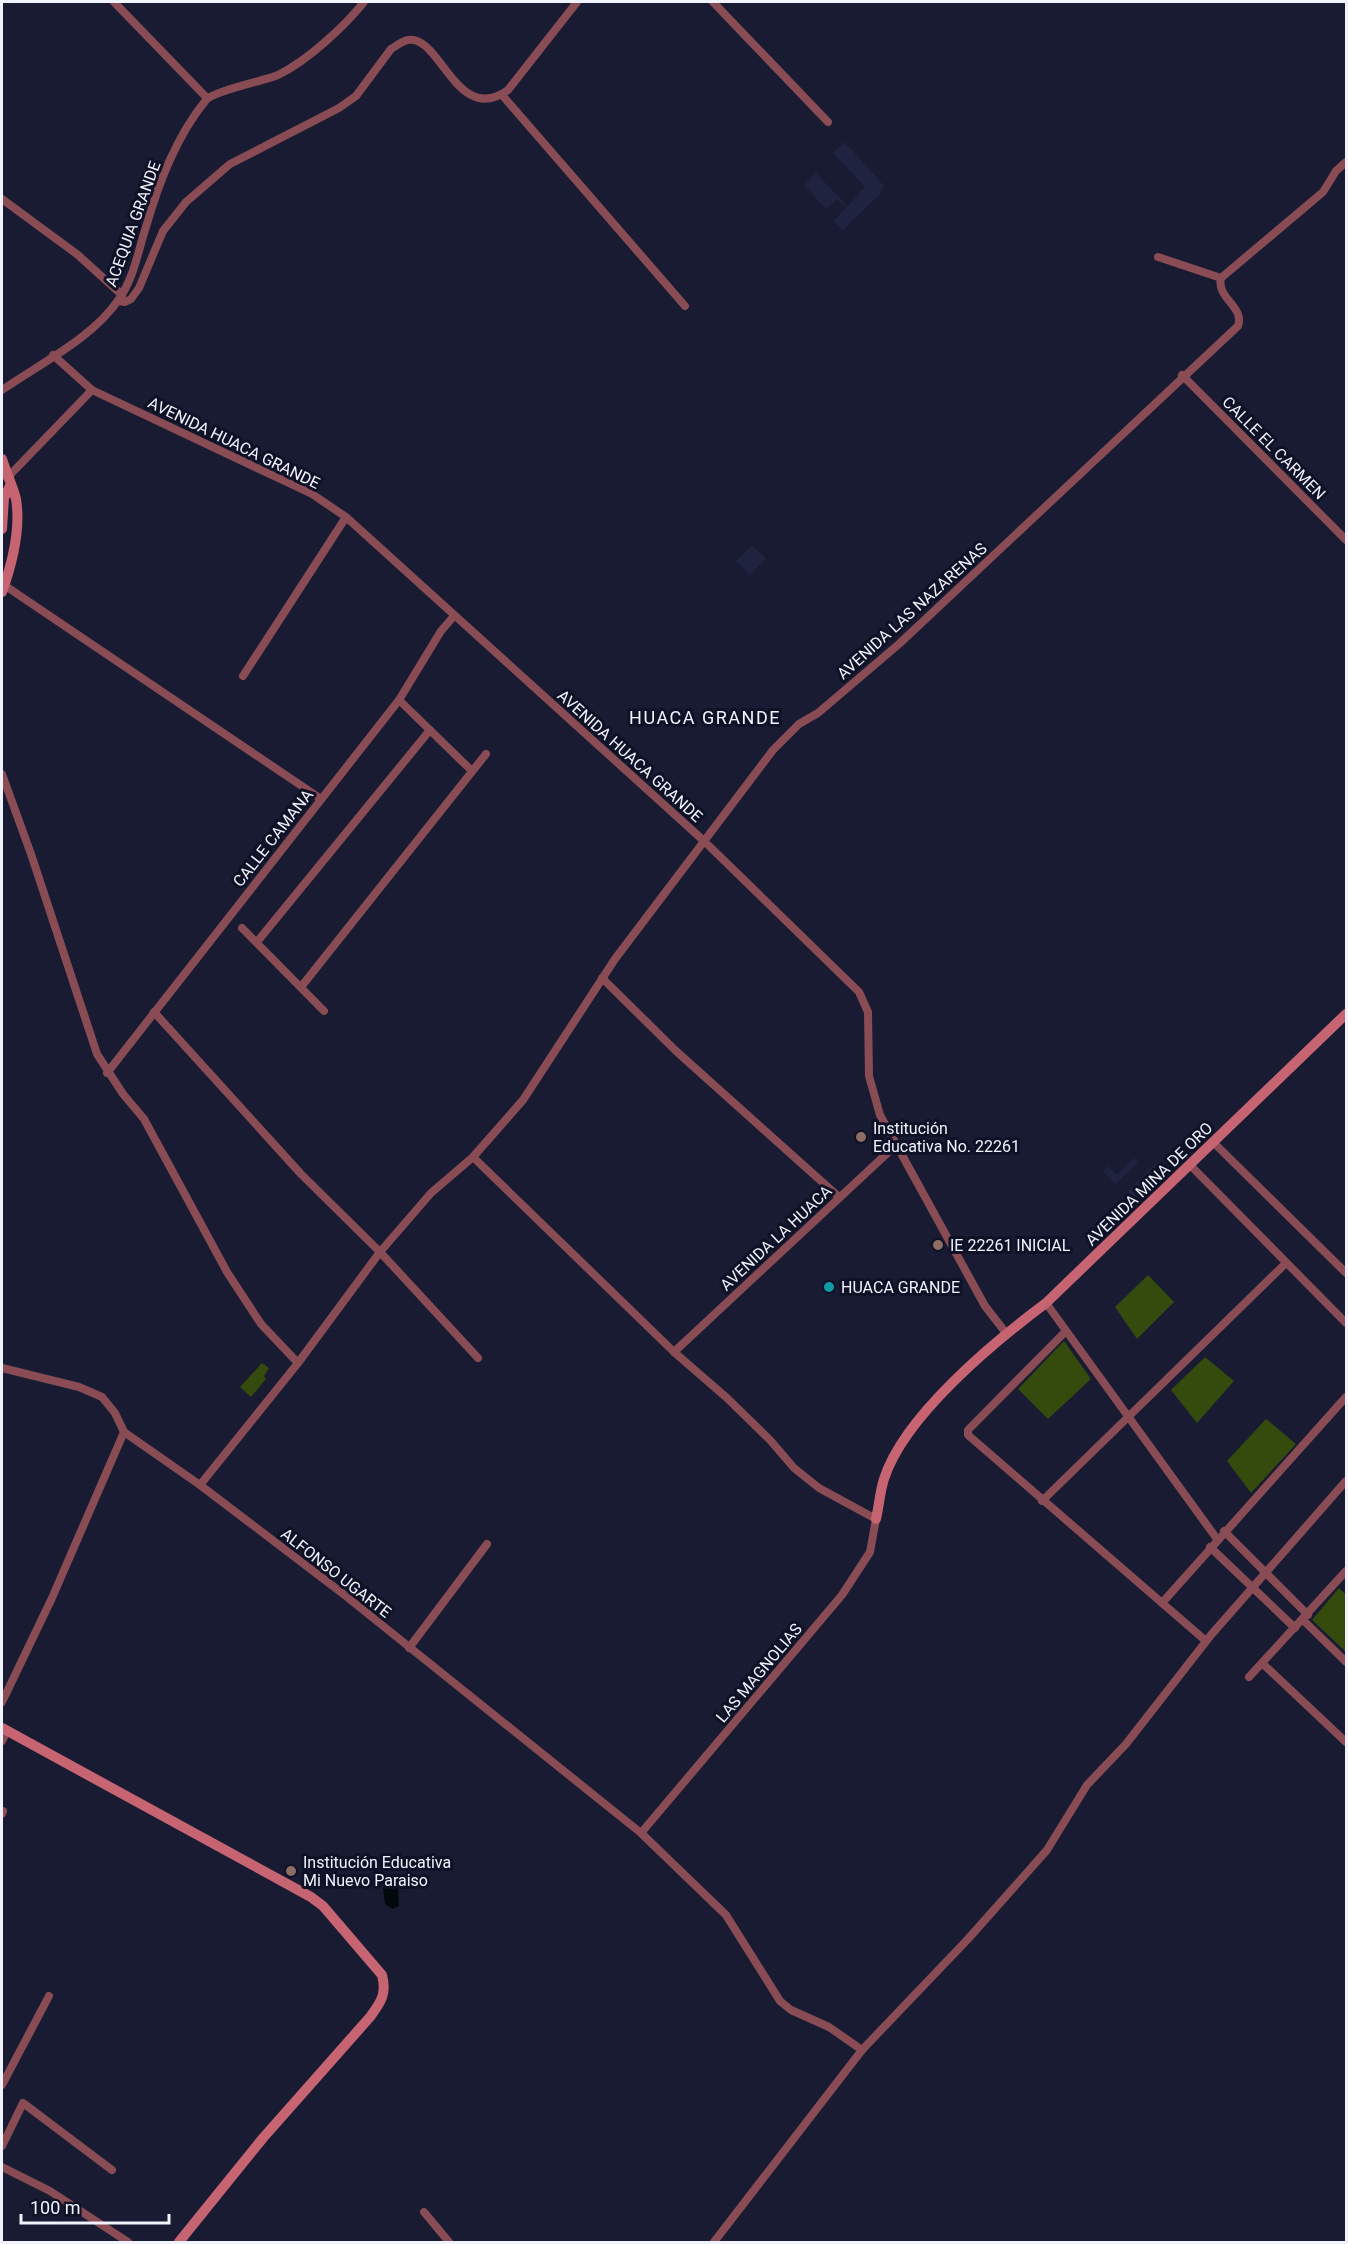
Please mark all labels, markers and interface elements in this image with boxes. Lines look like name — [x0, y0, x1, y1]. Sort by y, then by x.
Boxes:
street label: ACEQUIA GRANDE — [101, 159, 165, 289]
street label: CALLE EL CARMEN — [1218, 392, 1330, 504]
street label: AVENIDA HUACA GRANDE — [145, 393, 323, 493]
street label: AVENIDA LAS NAZARENAS — [833, 539, 991, 683]
street label: AVENIDA HUACA GRANDE — [554, 686, 706, 826]
district label: HUACA GRANDE — [629, 707, 781, 728]
street label: CALLE CAMANA — [229, 785, 317, 891]
street label: AVENIDA MINA DE ORO — [1082, 1118, 1216, 1250]
place label: Institución Educativa No. 22261 — [873, 1119, 1020, 1156]
marker: Institución Educativa No. 22261 — [854, 1130, 868, 1144]
street label: AVENIDA LA HUACA — [716, 1181, 836, 1295]
place label: IE 22261 INICIAL — [950, 1236, 1071, 1255]
marker: IE 22261 INICIAL — [931, 1238, 945, 1252]
place label: HUACA GRANDE — [841, 1278, 960, 1297]
marker: HUACA GRANDE — [822, 1280, 836, 1294]
street label: ALFONSO UGARTE — [277, 1524, 395, 1622]
street label: LAS MAGNOLIAS — [712, 1620, 806, 1726]
place label: Institución Educativa Mi Nuevo Paraiso — [303, 1853, 451, 1890]
marker: Institución Educativa Mi Nuevo Paraiso — [284, 1864, 298, 1878]
scale bar — [21, 2187, 170, 2225]
text: 100 m — [30, 2197, 81, 2218]

